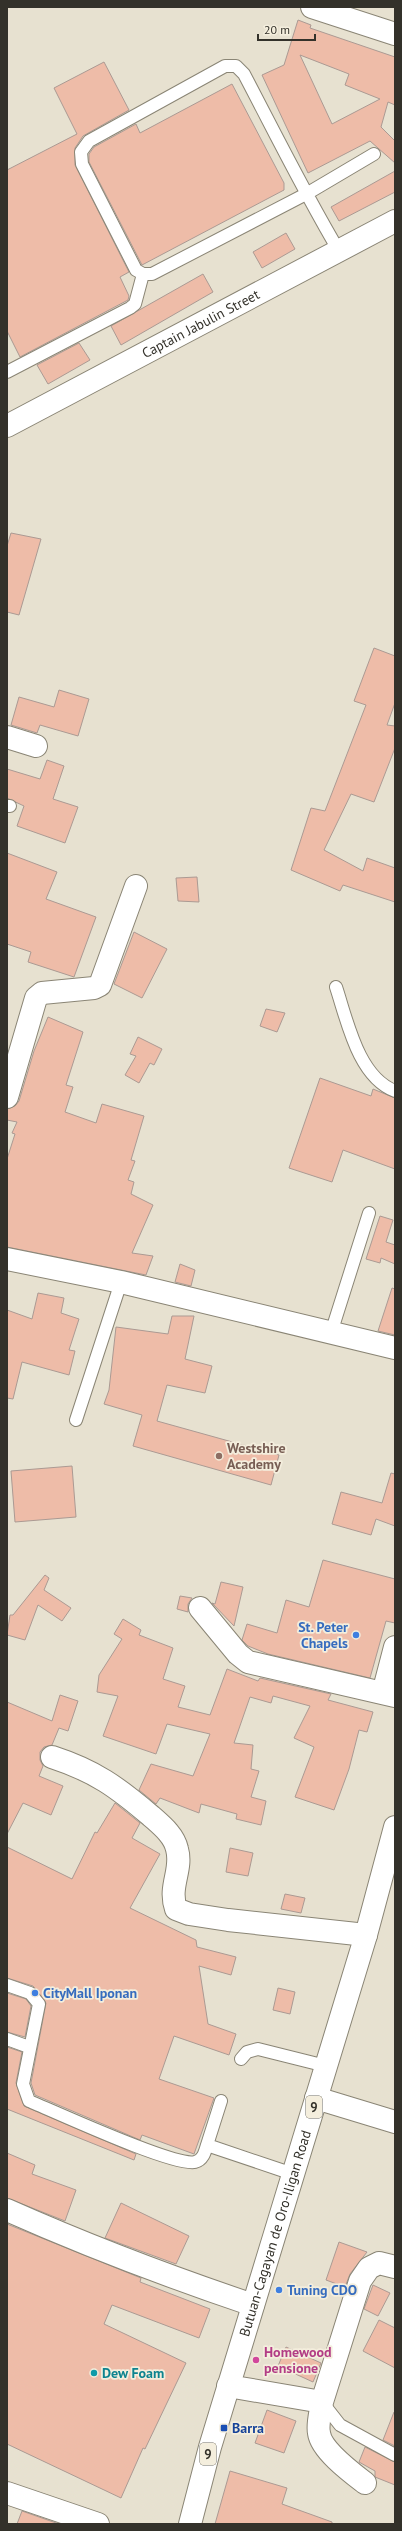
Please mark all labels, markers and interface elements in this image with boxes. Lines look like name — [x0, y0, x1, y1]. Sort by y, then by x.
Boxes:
scale bar — [258, 16, 315, 42]
text: 20 m — [264, 22, 290, 37]
street label: Captain Jabulin Street — [139, 285, 263, 362]
place label: Westshire Academy — [227, 1439, 286, 1473]
marker: Westshire Academy — [214, 1451, 224, 1461]
place label: St. Peter Chapels — [298, 1618, 348, 1652]
marker: St. Peter Chapels — [351, 1630, 361, 1640]
place label: CityMall Iponan — [43, 1984, 137, 2002]
marker: CityMall Iponan — [30, 1988, 40, 1998]
road number: 9 — [306, 2096, 322, 2118]
street label: Butuan-Cagayan de Oro-Iligan Road — [235, 2128, 315, 2339]
place label: Tuning CDO — [287, 2281, 357, 2299]
marker: Tuning CDO — [274, 2285, 284, 2295]
place label: Homewood pensione — [264, 2343, 332, 2377]
marker: Homewood pensione — [251, 2355, 261, 2365]
place label: Dew Foam — [102, 2364, 164, 2382]
marker: Dew Foam — [89, 2368, 99, 2378]
place label: Barra — [232, 2419, 264, 2437]
marker: Barra — [219, 2423, 229, 2433]
road number: 9 — [200, 2443, 216, 2465]

